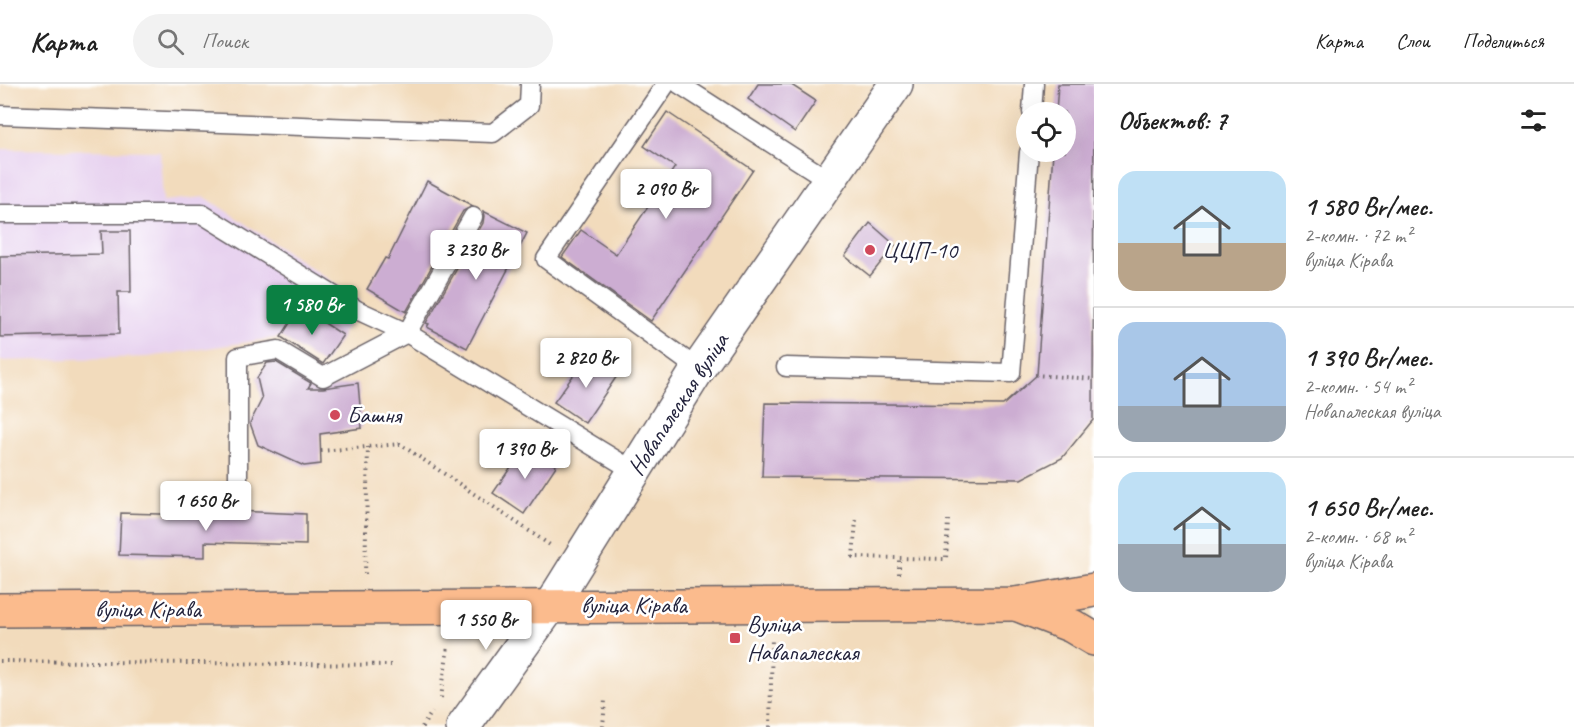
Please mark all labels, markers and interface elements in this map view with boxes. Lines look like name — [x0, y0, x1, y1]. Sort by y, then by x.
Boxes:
search box — [133, 14, 553, 68]
text: Карта — [30, 24, 97, 59]
icon: search — [154, 25, 187, 58]
text: Поиск — [202, 27, 248, 55]
text: Карта — [1315, 28, 1363, 54]
text: Слои — [1396, 28, 1430, 54]
text: Поделиться — [1463, 28, 1544, 54]
map controls — [1016, 102, 1076, 162]
button: locate — [1016, 102, 1076, 162]
text: Объектов: 7 — [1118, 104, 1227, 137]
icon: filters — [1517, 104, 1550, 137]
pin: 2 090 Br — [604, 169, 728, 220]
text: 2 090 Br — [634, 176, 698, 201]
text: 1 580 Br/мес. — [1304, 190, 1432, 223]
icon: home — [1166, 195, 1238, 267]
text: 2-комн. · 72 m² — [1304, 223, 1412, 248]
pin: 3 230 Br — [414, 230, 538, 281]
place label: ЦЦП-10 — [882, 235, 960, 265]
text: 3 230 Br — [444, 237, 508, 262]
marker: ЦЦП-10 — [863, 243, 877, 257]
text: вуліца Кірава — [1304, 248, 1392, 273]
pin: 1 580 Br — [250, 285, 374, 336]
text: 1 580 Br — [280, 292, 344, 317]
street label: Новапалеская вуліца — [621, 326, 736, 481]
pin: 2 820 Br — [524, 338, 648, 389]
text: 1 390 Br/мес. — [1304, 341, 1432, 374]
text: 2 820 Br — [554, 345, 618, 370]
icon: home — [1166, 346, 1238, 418]
text: 2-комн. · 54 m² — [1304, 374, 1412, 399]
text: Новапалеская вуліца — [1304, 399, 1441, 424]
place label: Башня — [347, 400, 402, 430]
marker: Башня — [328, 408, 342, 422]
pin: 1 390 Br — [463, 429, 587, 480]
text: 1 390 Br — [493, 436, 557, 461]
pin: 1 650 Br — [144, 481, 268, 532]
text: 1 650 Br — [174, 488, 238, 513]
text: 1 650 Br/мес. — [1304, 491, 1433, 524]
icon: home — [1166, 496, 1238, 568]
text: 2-комн. · 68 m² — [1304, 524, 1412, 549]
text: вуліца Кірава — [1304, 549, 1392, 574]
street label: вуліца Кірава — [581, 590, 688, 620]
street label: вуліца Кірава — [95, 594, 202, 624]
pin: 1 550 Br — [424, 600, 548, 651]
text: 1 550 Br — [455, 607, 517, 632]
place label: Вуліца Навапалеская — [747, 609, 860, 667]
marker: Вуліца Навапалеская — [728, 631, 742, 645]

